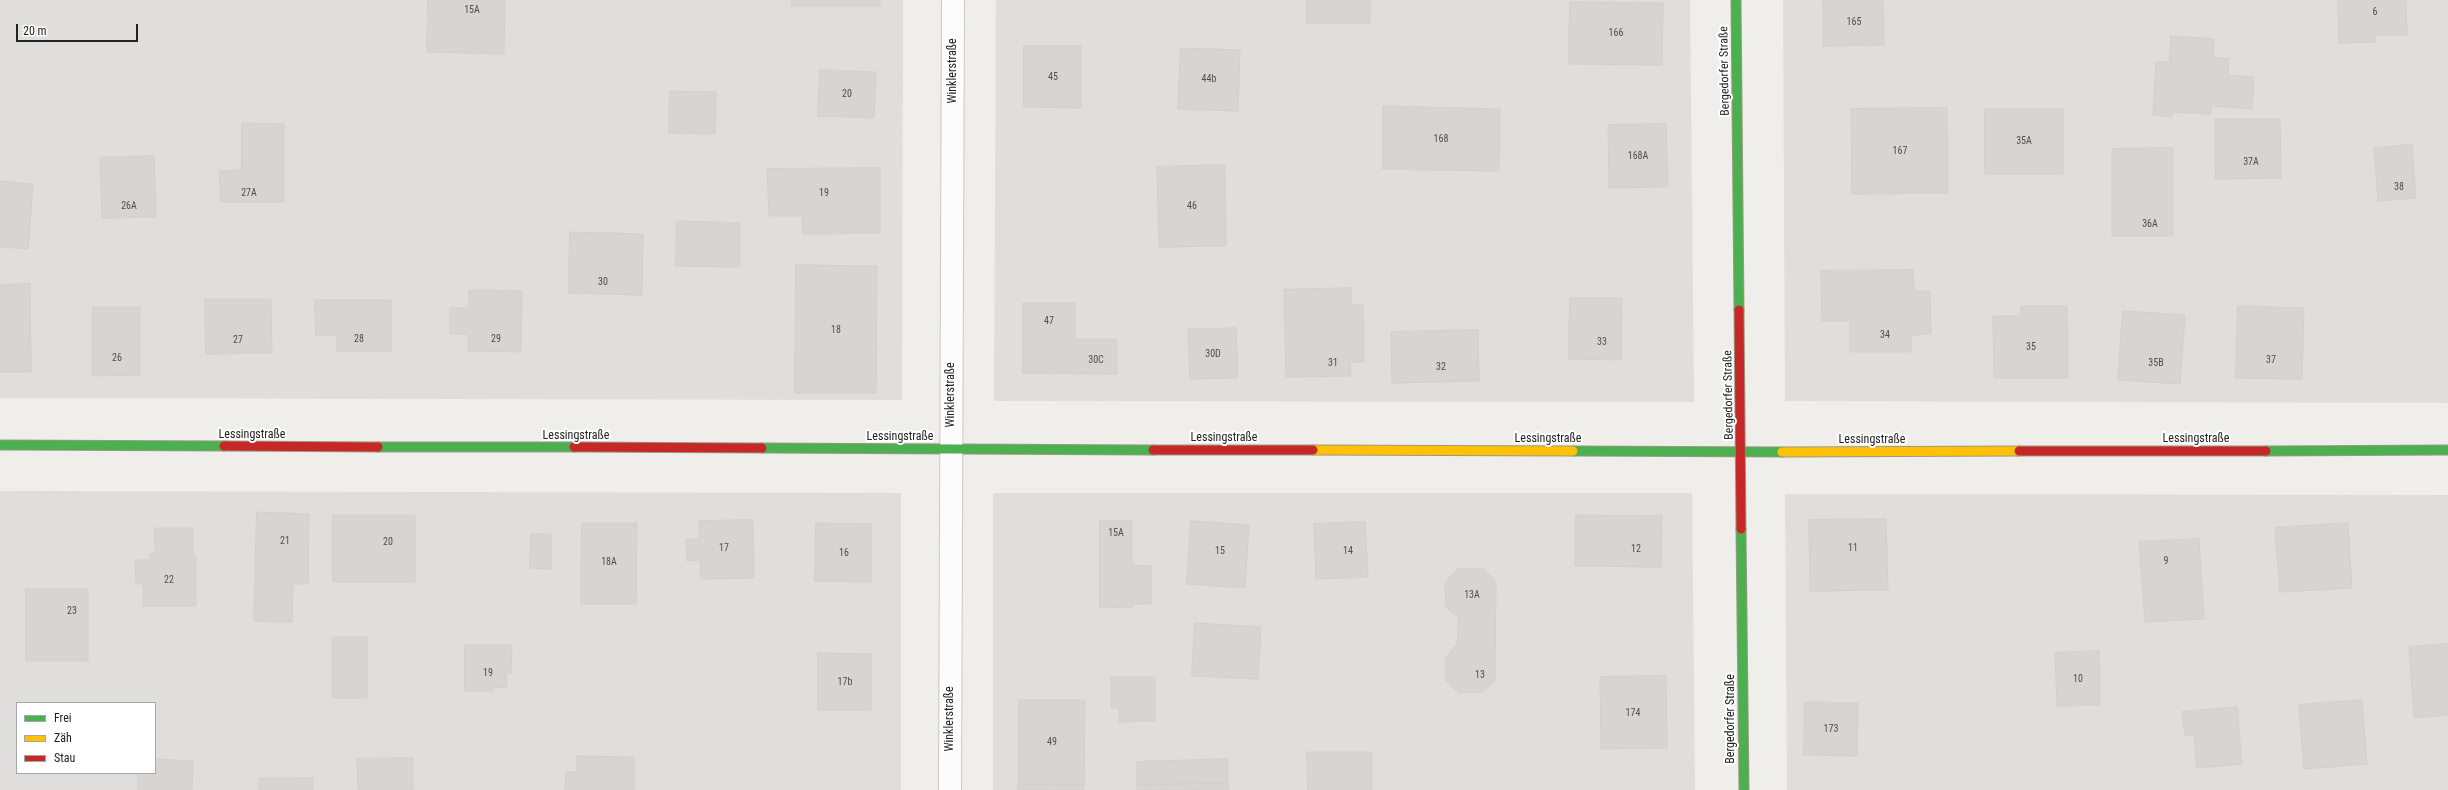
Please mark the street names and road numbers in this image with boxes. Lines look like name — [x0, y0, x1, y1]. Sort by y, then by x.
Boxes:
street label: Bergedorfer Straße — [1717, 26, 1733, 116]
street label: Winklerstraße — [946, 38, 960, 104]
street label: Bergedorfer Straße — [1721, 350, 1737, 440]
street label: Winklerstraße — [944, 362, 958, 428]
street label: Lessingstraße — [219, 428, 285, 442]
street label: Lessingstraße — [543, 429, 609, 443]
street label: Lessingstraße — [867, 430, 933, 444]
street label: Lessingstraße — [1191, 431, 1257, 445]
street label: Lessingstraße — [1515, 432, 1581, 446]
street label: Lessingstraße — [2163, 432, 2229, 446]
street label: Lessingstraße — [1839, 433, 1905, 447]
street label: Bergedorfer Straße — [1724, 674, 1738, 764]
street label: Winklerstraße — [943, 686, 957, 752]

